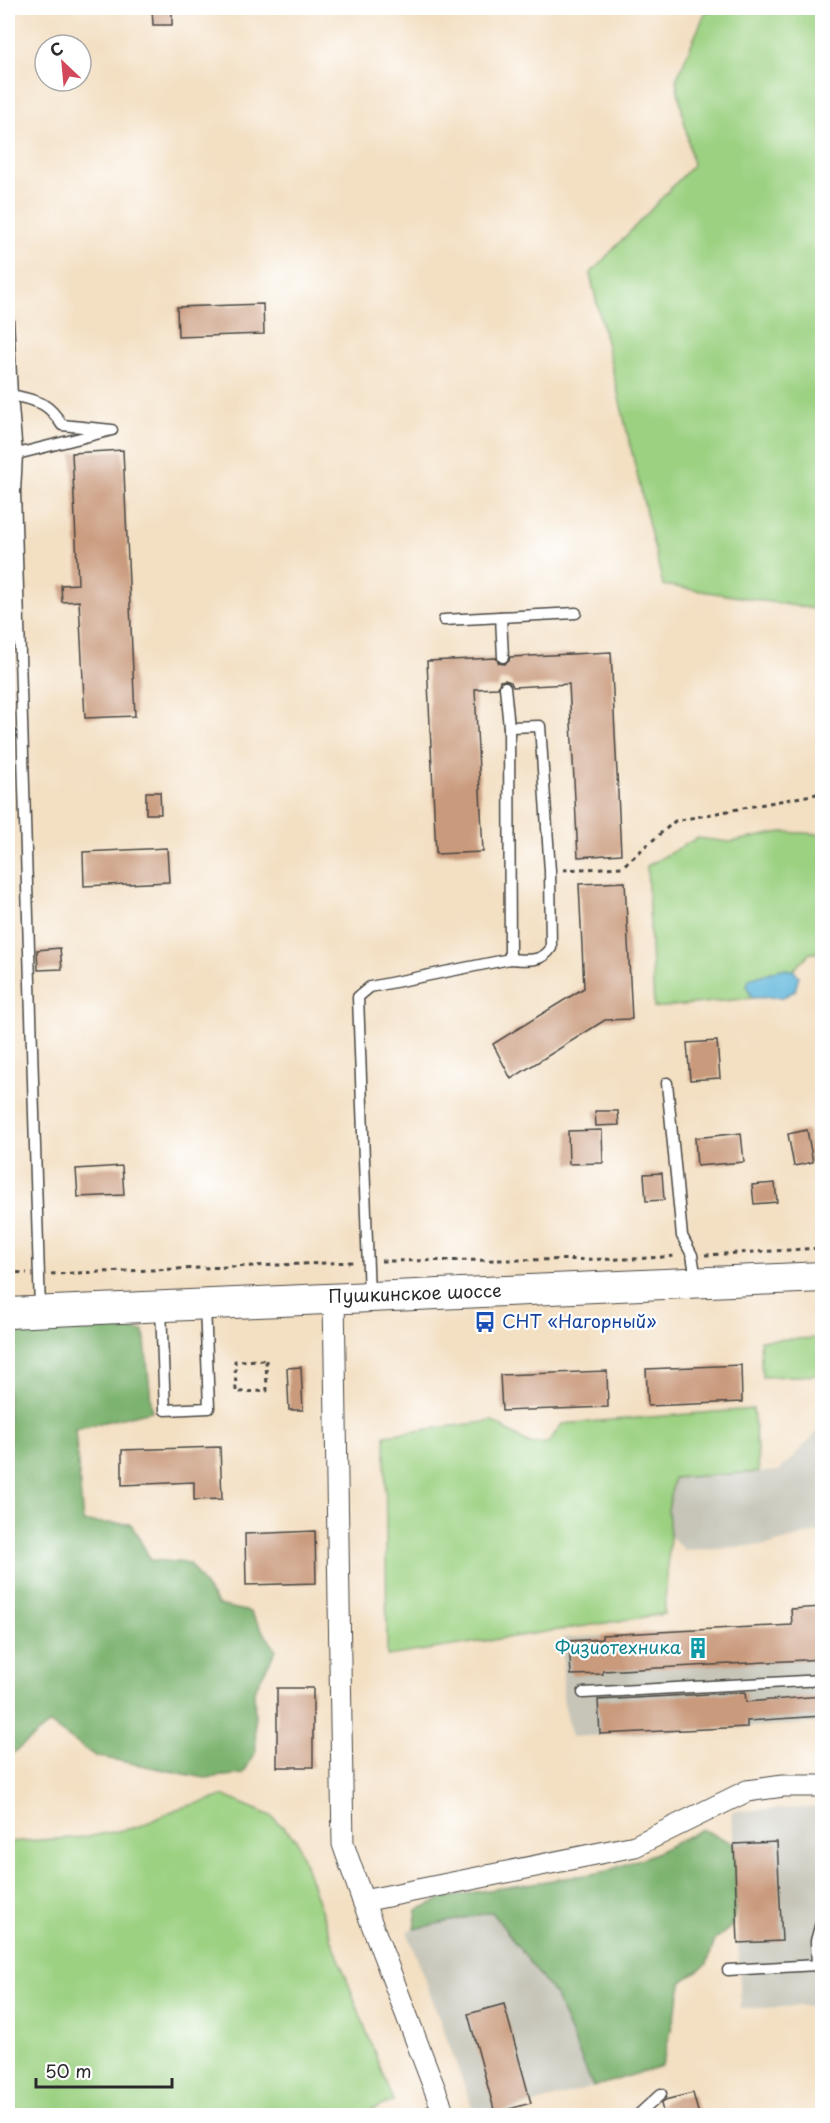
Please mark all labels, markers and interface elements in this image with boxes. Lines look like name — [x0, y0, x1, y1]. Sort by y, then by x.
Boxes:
north arrow — [33, 33, 93, 93]
text: С — [45, 35, 67, 62]
street label: Пушкинское шоссе — [328, 1276, 502, 1309]
place label: СНТ «Нагорный» — [502, 1307, 657, 1334]
bus stop icon: СНТ «Нагорный» — [473, 1310, 497, 1334]
place label: Физиотехника — [555, 1633, 682, 1660]
building icon: Физиотехника — [686, 1636, 710, 1660]
scale bar — [36, 2051, 172, 2089]
text: 50 m — [45, 2057, 92, 2084]

